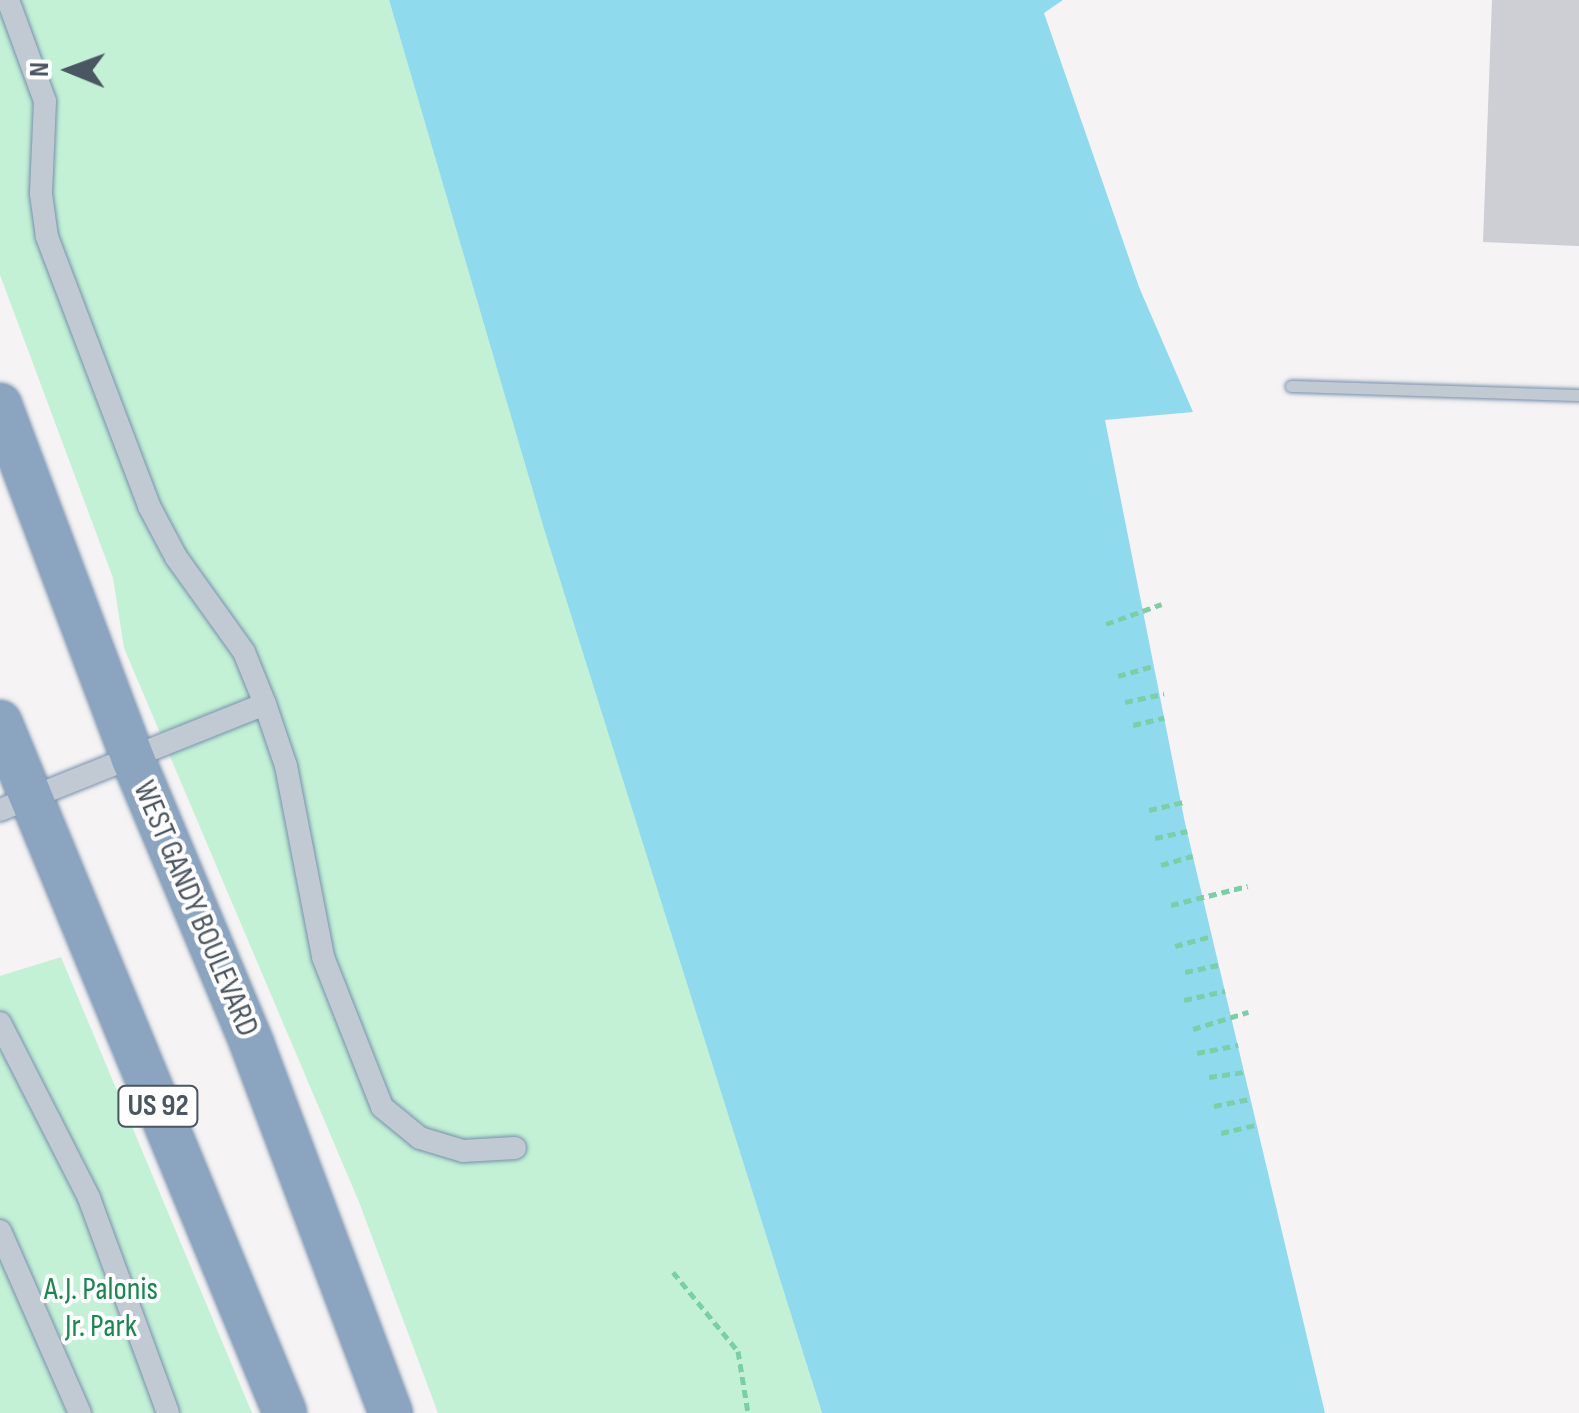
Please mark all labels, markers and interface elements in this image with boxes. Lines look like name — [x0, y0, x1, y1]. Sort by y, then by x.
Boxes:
north arrow — [20, 20, 120, 120]
text: N — [23, 62, 56, 77]
street label: WEST GANDY BOULEVARD — [124, 775, 266, 1043]
road number: US 92 — [116, 1081, 200, 1131]
park label: A.J. Palonis Jr. Park — [44, 1272, 158, 1347]

